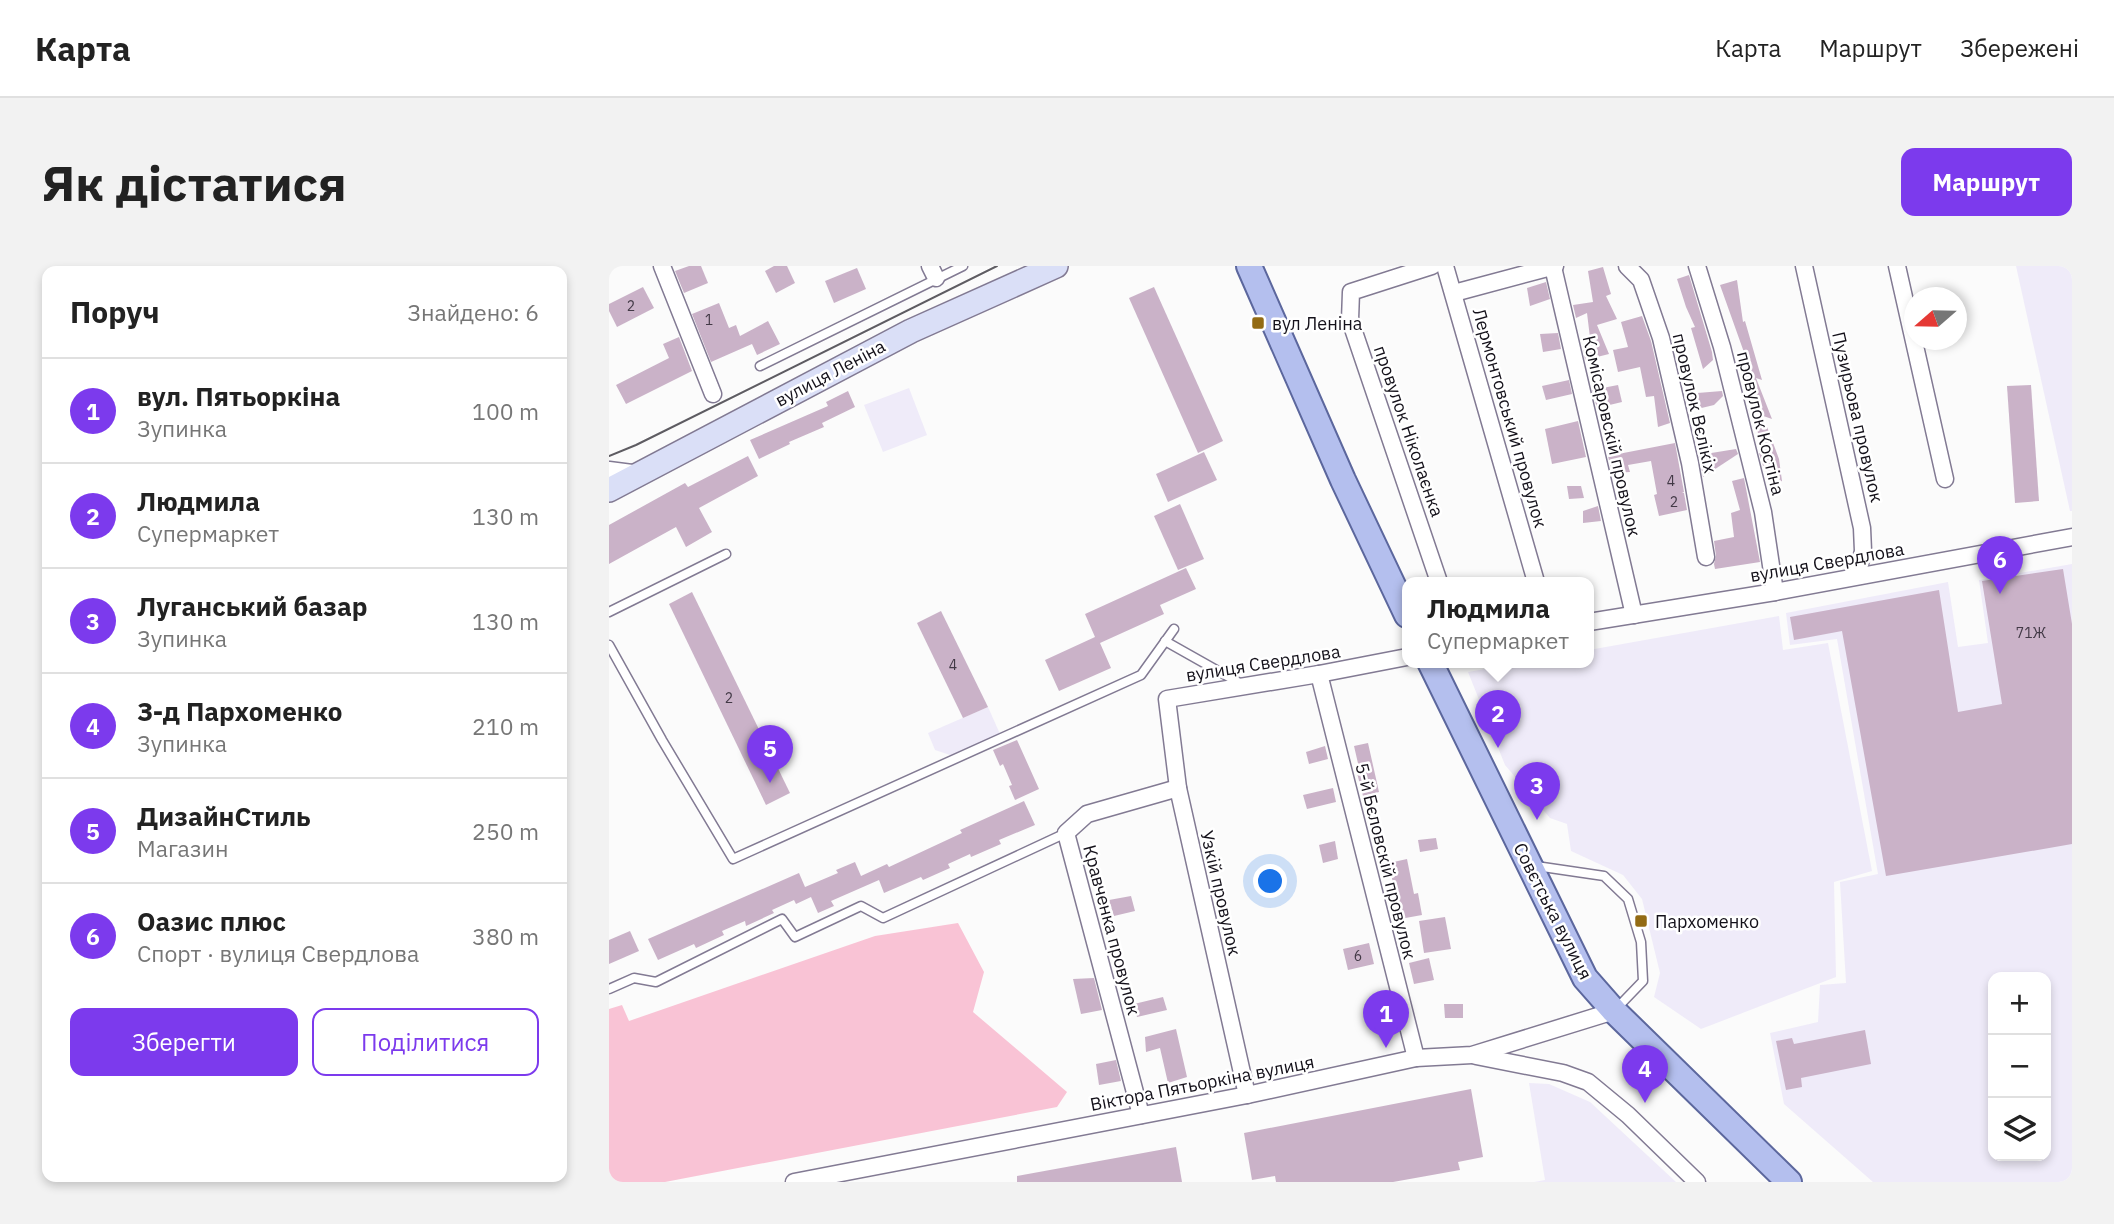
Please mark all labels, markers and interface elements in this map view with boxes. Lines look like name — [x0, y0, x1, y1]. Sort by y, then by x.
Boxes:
text: Карта — [35, 27, 131, 70]
text: Карта — [1715, 32, 1781, 64]
text: Маршрут — [1819, 32, 1922, 64]
text: Збережені — [1960, 32, 2079, 64]
button: Маршрут — [1901, 148, 2072, 216]
text: Як дістатися — [42, 151, 347, 214]
north arrow — [1904, 287, 1967, 350]
text: Поруч — [70, 292, 160, 331]
text: Знайдено: 6 — [407, 297, 539, 327]
house number: 2 — [627, 297, 635, 315]
street label: Лермонтовський провулок — [1468, 305, 1552, 531]
house number: 1 — [705, 311, 713, 329]
place label: вул Леніна — [1272, 312, 1363, 335]
marker: вул Леніна — [1250, 315, 1266, 331]
street label: Пузирьова провулок — [1827, 329, 1889, 505]
street label: провулок Вєлікіх — [1668, 331, 1722, 475]
street label: Комісаровскій провулок — [1578, 333, 1646, 539]
street label: вулиця Леніна — [771, 334, 889, 412]
street label: провулок Ніколаєнка — [1369, 342, 1449, 520]
street label: провулок Костіна — [1732, 349, 1790, 498]
text: вул. Пятьоркіна — [137, 379, 340, 413]
text: 1 — [86, 396, 100, 426]
text: 100 m — [472, 396, 539, 426]
text: Зупинка — [137, 413, 227, 443]
house number: 4 — [1667, 472, 1675, 490]
text: Людмила — [137, 484, 260, 518]
house number: 2 — [1670, 493, 1678, 511]
text: 2 — [86, 501, 100, 531]
text: 130 m — [472, 501, 539, 531]
text: Супермаркет — [137, 518, 279, 548]
pin: 6 — [1977, 536, 2023, 594]
street label: вулиця Свердлова — [1748, 537, 1906, 587]
popup — [1402, 577, 1594, 668]
text: Луганський базар — [137, 589, 368, 623]
text: Людмила — [1427, 591, 1550, 625]
text: 3 — [86, 606, 100, 636]
text: 130 m — [472, 606, 539, 636]
text: Зупинка — [137, 623, 227, 653]
house number: 71Ж — [2016, 624, 2047, 642]
text: Супермаркет — [1427, 625, 1569, 655]
street label: вулиця Свердлова — [1184, 639, 1342, 687]
house number: 4 — [949, 656, 957, 674]
house number: 2 — [725, 689, 733, 707]
pin: 2 — [1475, 690, 1521, 748]
text: З-д Пархоменко — [137, 694, 342, 728]
text: 4 — [86, 711, 100, 741]
text: 210 m — [472, 711, 539, 741]
pin: 5 — [747, 725, 793, 783]
text: Зупинка — [137, 728, 227, 758]
street label: 5-й Бєловскій провулок — [1350, 760, 1422, 962]
pin: 3 — [1514, 762, 1560, 820]
text: ДизайнСтиль — [137, 799, 311, 833]
text: 5 — [86, 816, 100, 846]
text: 250 m — [472, 816, 539, 846]
street label: Узкій провулок — [1195, 828, 1247, 958]
text: Магазин — [137, 833, 228, 863]
street label: Совєтська вулиця — [1509, 839, 1597, 983]
street label: Кравченка провулок — [1078, 842, 1146, 1018]
your location — [1253, 864, 1287, 898]
text: Оазис плюс — [137, 904, 286, 938]
place label: Пархоменко — [1655, 910, 1759, 933]
marker: Пархоменко — [1633, 913, 1649, 929]
text: 6 — [86, 921, 100, 951]
text: 380 m — [472, 921, 539, 951]
text: Спорт · вулиця Свердлова — [137, 938, 419, 968]
house number: 6 — [1354, 947, 1362, 965]
map controls — [1988, 972, 2051, 1161]
button: + — [1988, 972, 2051, 1035]
pin: 1 — [1363, 990, 1409, 1048]
button: Зберегти — [70, 1008, 298, 1076]
button: Поділитися — [312, 1008, 539, 1076]
button: − — [1988, 1035, 2051, 1098]
pin: 4 — [1622, 1045, 1668, 1103]
street label: Віктора Пятьоркіна вулиця — [1088, 1050, 1316, 1116]
button: layers — [1988, 1098, 2051, 1161]

